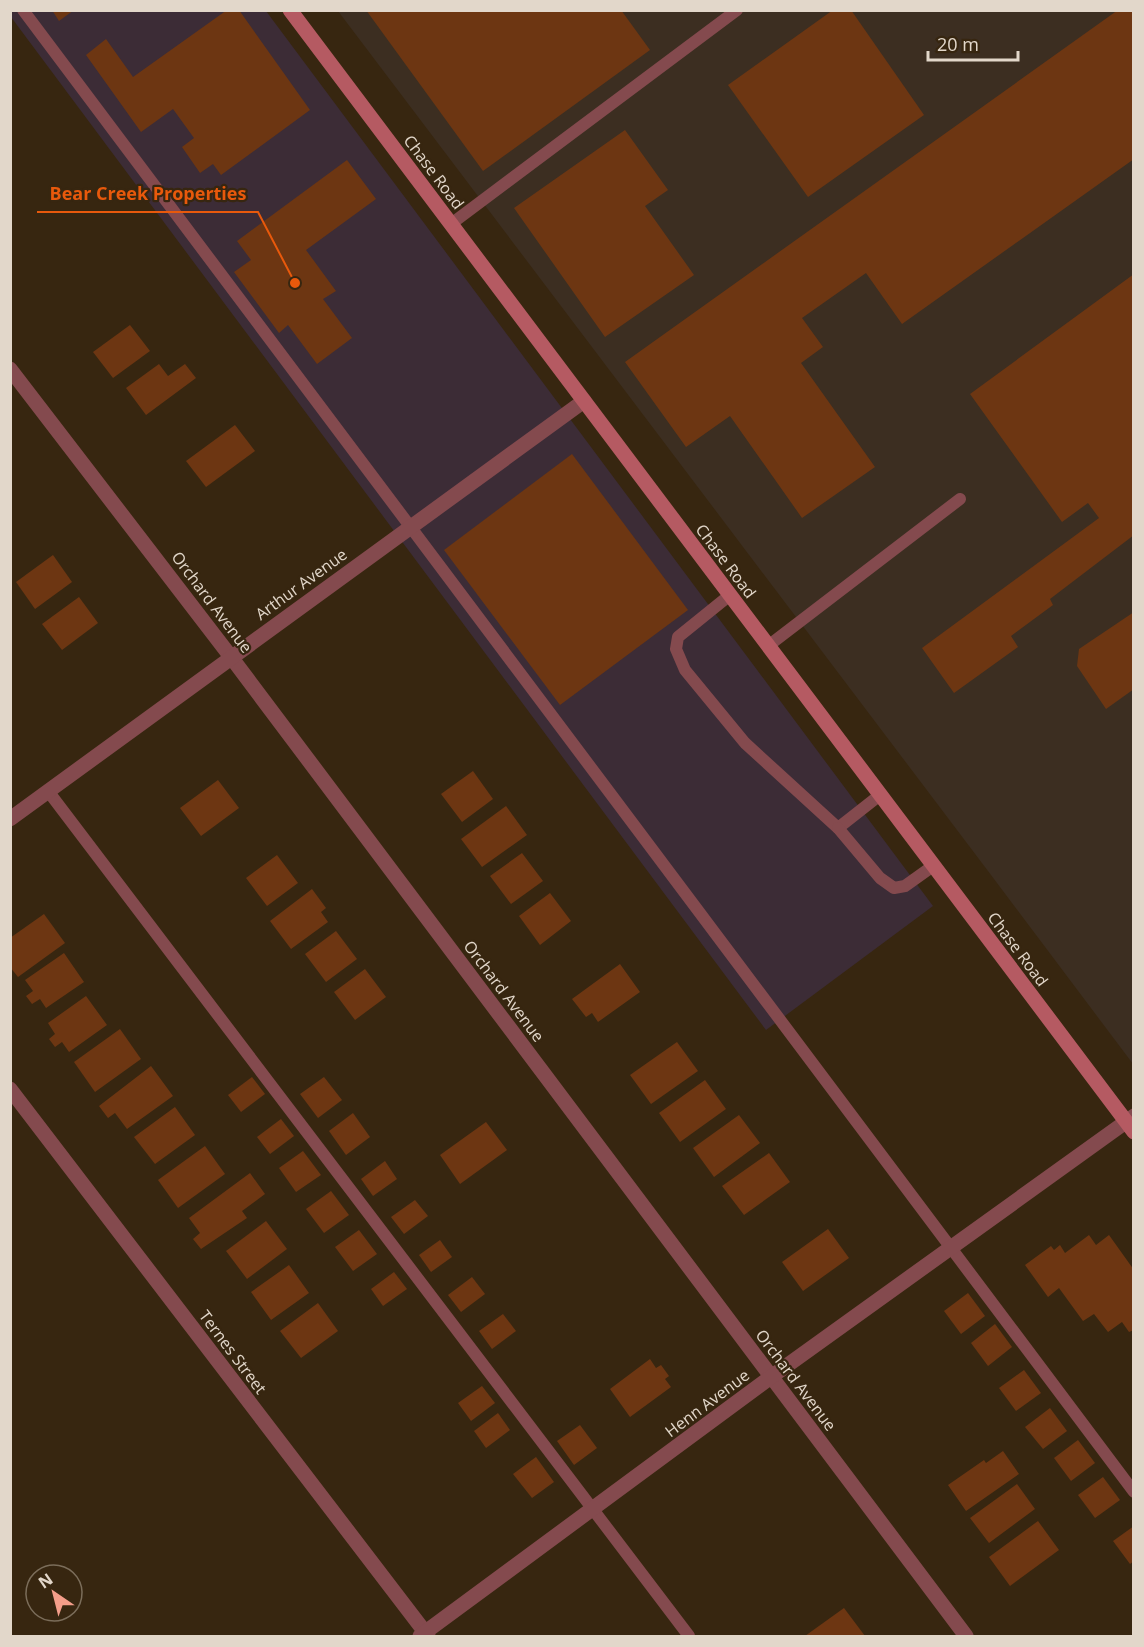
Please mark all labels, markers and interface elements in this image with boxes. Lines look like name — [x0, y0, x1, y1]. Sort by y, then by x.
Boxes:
scale bar — [928, 24, 1018, 62]
text: 20 m — [937, 32, 979, 56]
street label: Chase Road — [399, 130, 469, 214]
callout: Bear Creek Properties — [37, 176, 258, 212]
text: Bear Creek Properties — [50, 181, 247, 205]
street label: Chase Road — [691, 519, 761, 603]
street label: Arthur Avenue — [251, 543, 351, 625]
street label: Orchard Avenue — [167, 547, 257, 657]
street label: Chase Road — [983, 907, 1053, 991]
street label: Orchard Avenue — [459, 936, 549, 1046]
street label: Ternes Street — [194, 1306, 272, 1399]
street label: Orchard Avenue — [751, 1325, 841, 1435]
street label: Henn Avenue — [660, 1364, 754, 1442]
north arrow — [24, 1563, 84, 1623]
text: N — [34, 1568, 57, 1593]

